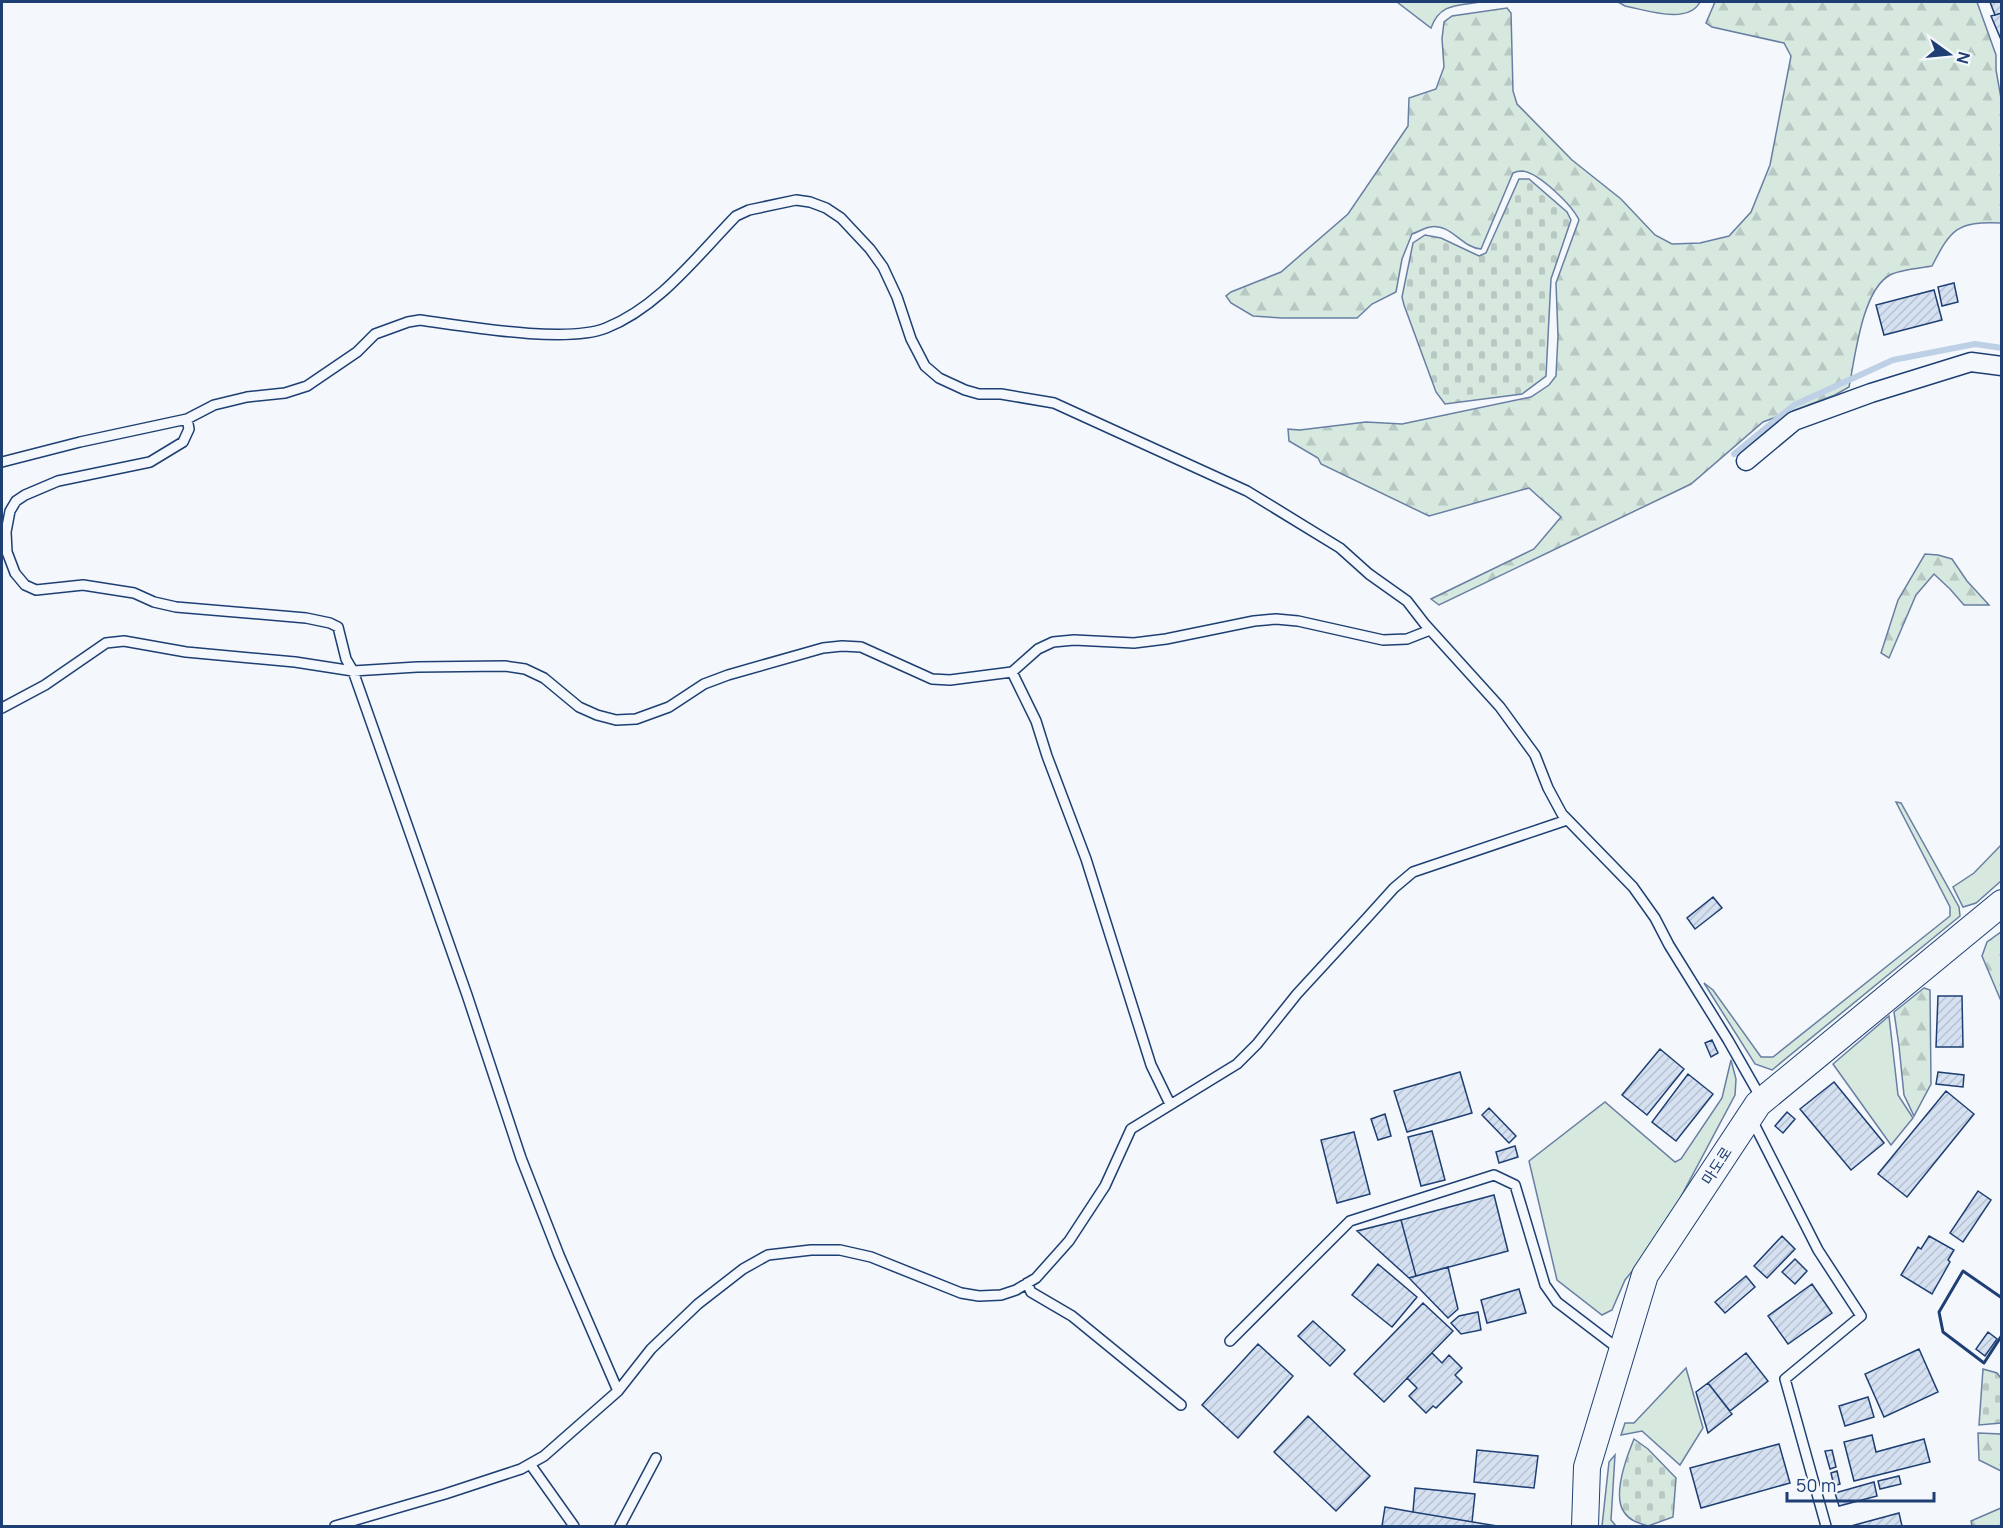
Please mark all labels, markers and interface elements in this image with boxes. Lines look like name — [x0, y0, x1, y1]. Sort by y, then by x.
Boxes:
north arrow — [1919, 24, 1979, 84]
text: N — [1951, 49, 1976, 66]
street label: 마도로 — [1696, 1143, 1737, 1189]
scale bar — [1787, 1465, 1934, 1503]
text: 50 m — [1796, 1473, 1836, 1497]

